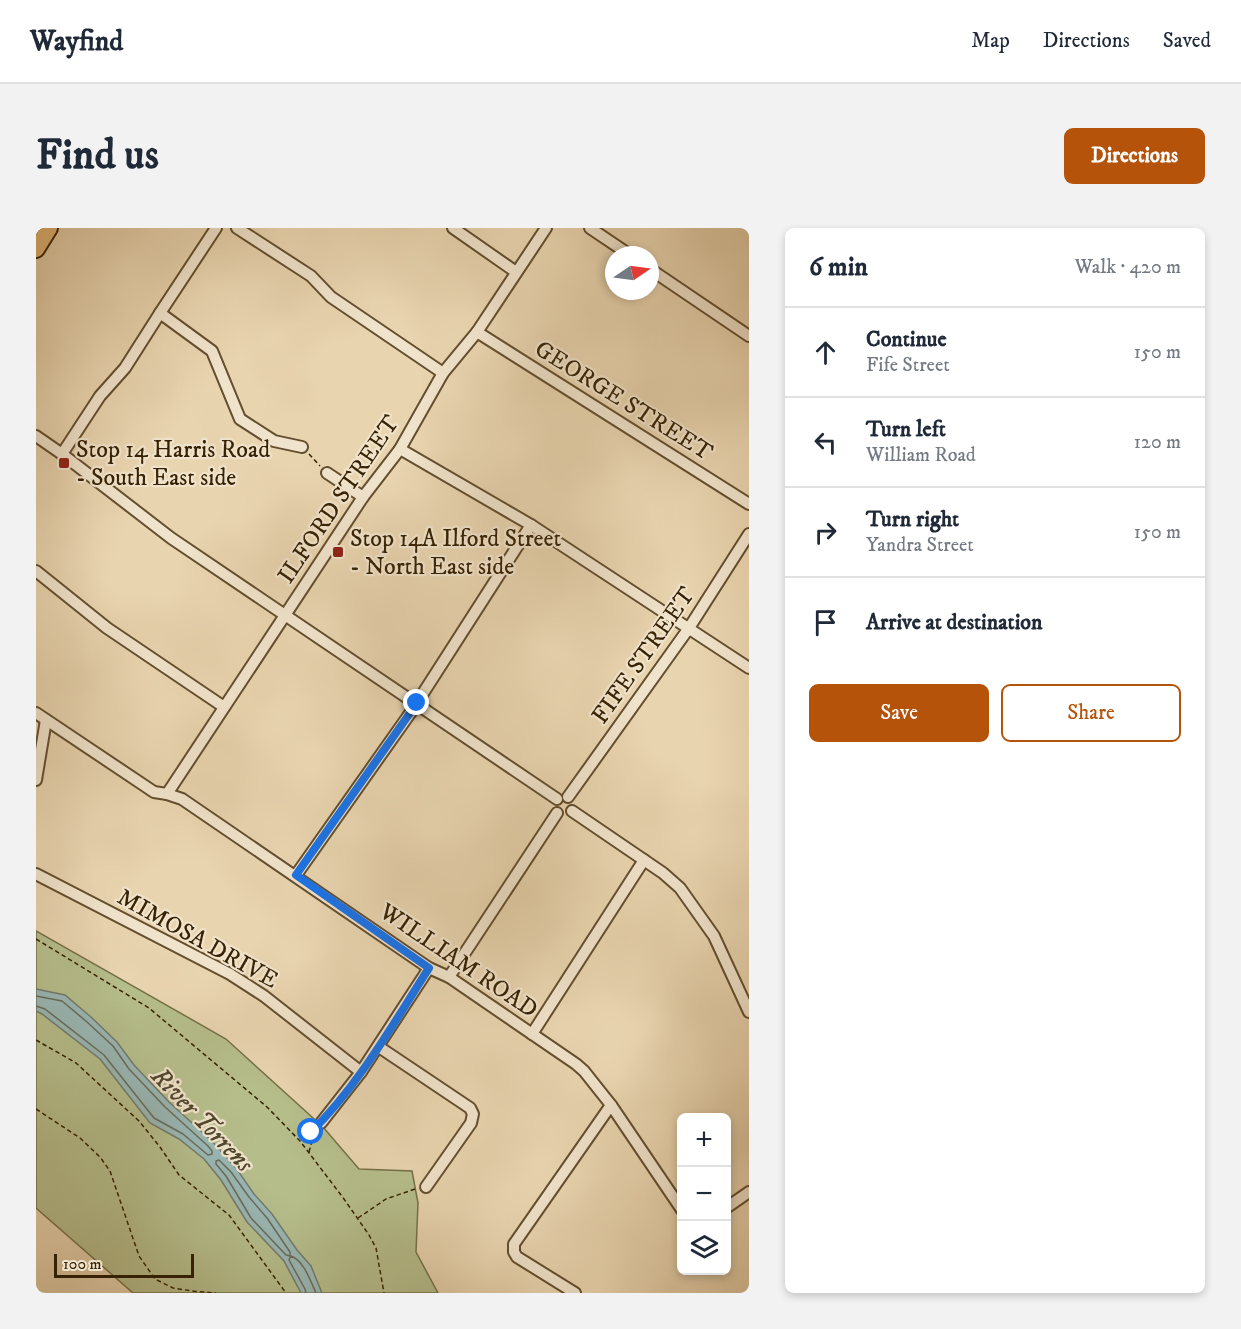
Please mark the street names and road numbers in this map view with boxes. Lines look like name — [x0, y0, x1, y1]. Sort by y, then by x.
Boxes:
street label: GEORGE STREET — [529, 334, 718, 468]
street label: ILFORD STREET — [271, 410, 406, 589]
street label: FIFE STREET — [586, 581, 702, 730]
street label: MIMOSA DRIVE — [112, 882, 283, 995]
street label: WILLIAM ROAD — [373, 896, 543, 1025]

